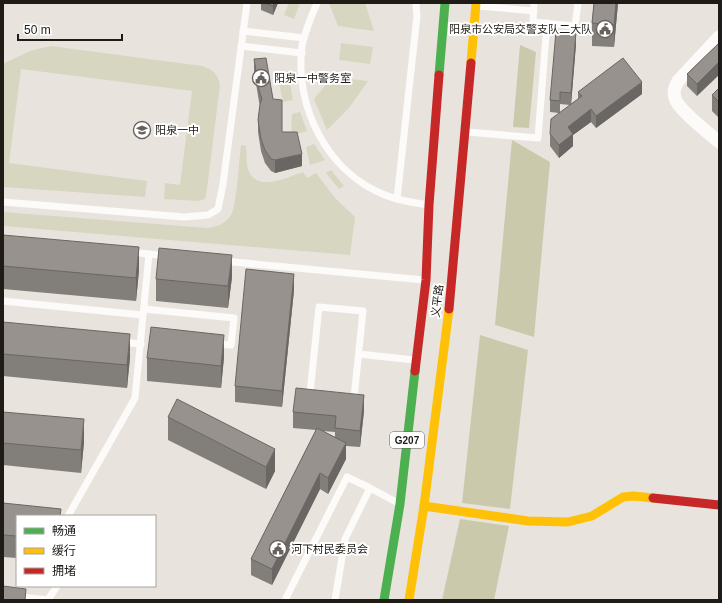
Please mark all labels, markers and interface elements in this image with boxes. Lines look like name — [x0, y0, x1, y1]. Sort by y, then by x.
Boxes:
scale bar — [18, 16, 122, 42]
public building icon: 阳泉市公安局交警支队二大队 — [595, 19, 615, 39]
text: 50 m — [24, 23, 51, 37]
place label: 阳泉市公安局交警支队二大队 — [449, 23, 592, 35]
public building icon: 阳泉一中警务室 — [251, 68, 271, 88]
place label: 阳泉一中警务室 — [274, 72, 351, 84]
school or university icon: 阳泉一中 — [132, 120, 152, 140]
place label: 阳泉一中 — [155, 124, 199, 136]
street label: 义平路 — [429, 284, 445, 318]
road number: G207 — [390, 432, 424, 448]
legend — [16, 515, 156, 587]
text: 畅通 — [52, 524, 76, 538]
public building icon: 河下村民委员会 — [268, 539, 288, 559]
place label: 河下村民委员会 — [291, 543, 368, 555]
text: 缓行 — [52, 544, 76, 558]
text: 拥堵 — [52, 564, 76, 578]

